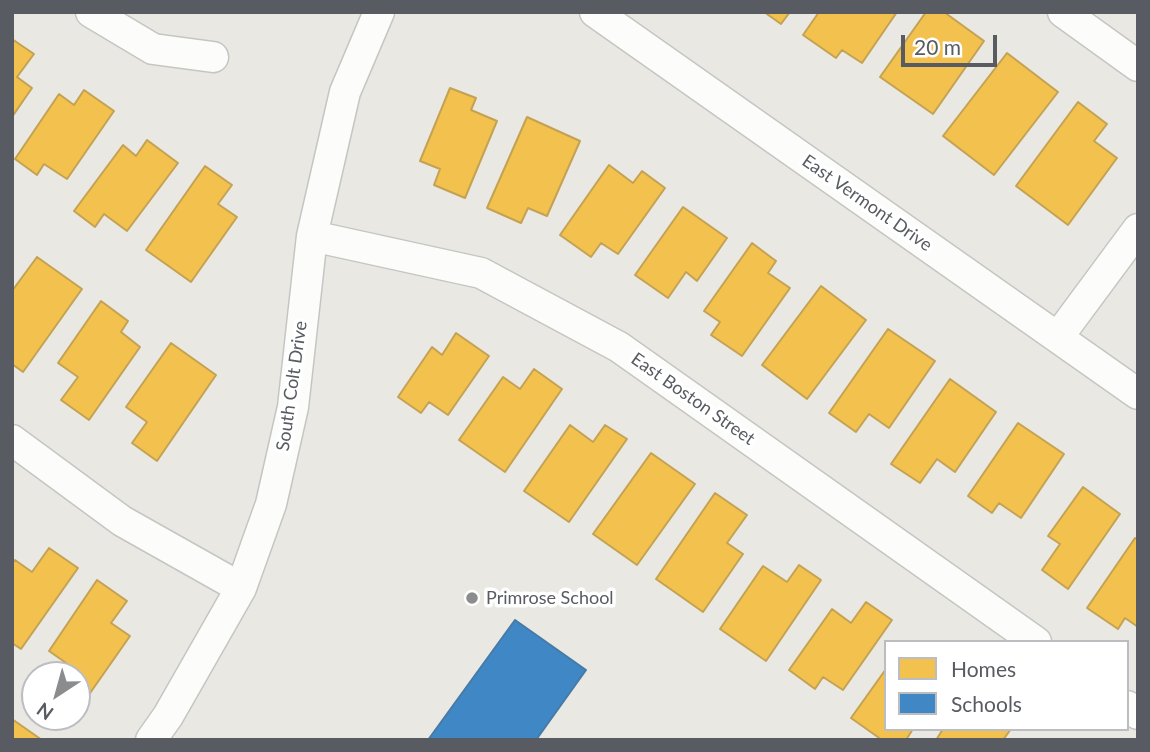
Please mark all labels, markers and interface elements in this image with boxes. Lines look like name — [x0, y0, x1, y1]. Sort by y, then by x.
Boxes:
scale bar — [905, 21, 1001, 65]
text: 20 m — [914, 34, 961, 59]
street label: East Vermont Drive — [798, 150, 936, 256]
street label: South Colt Drive — [272, 319, 312, 453]
street label: East Boston Street — [627, 348, 759, 450]
place label: Primrose School — [486, 587, 614, 609]
marker: Primrose School — [464, 590, 480, 606]
legend — [884, 640, 1129, 731]
text: Homes — [951, 656, 1016, 681]
north arrow — [21, 661, 91, 731]
text: Schools — [951, 691, 1022, 716]
text: N — [32, 698, 57, 725]

